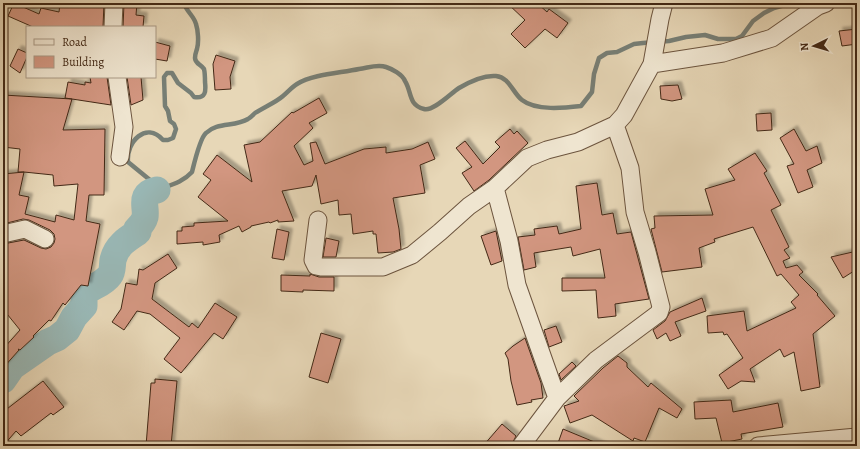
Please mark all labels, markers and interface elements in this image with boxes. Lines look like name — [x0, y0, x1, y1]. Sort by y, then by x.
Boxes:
legend — [26, 26, 156, 78]
north arrow — [794, 26, 834, 66]
text: Road — [62, 34, 88, 50]
text: N — [797, 42, 812, 51]
text: Building — [62, 54, 104, 70]

